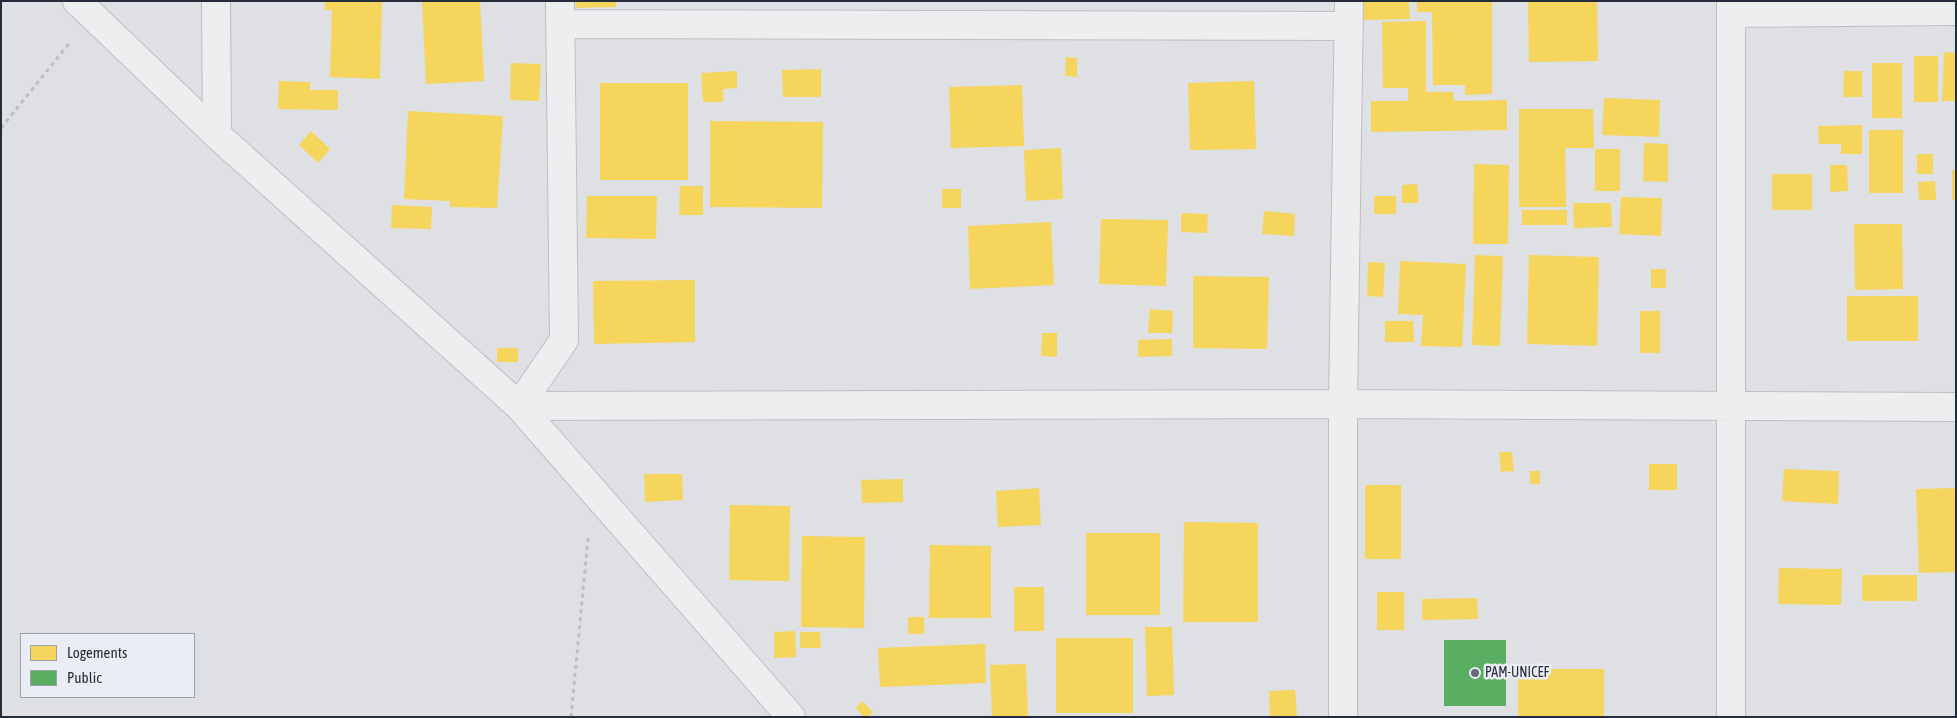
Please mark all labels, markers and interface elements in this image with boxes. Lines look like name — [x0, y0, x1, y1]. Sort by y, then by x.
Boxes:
legend — [20, 633, 195, 698]
text: Logements — [67, 644, 127, 661]
place label: PAM-UNICEF — [1485, 665, 1549, 681]
marker: PAM-UNICEF — [1469, 667, 1481, 679]
text: Public — [67, 669, 102, 686]

